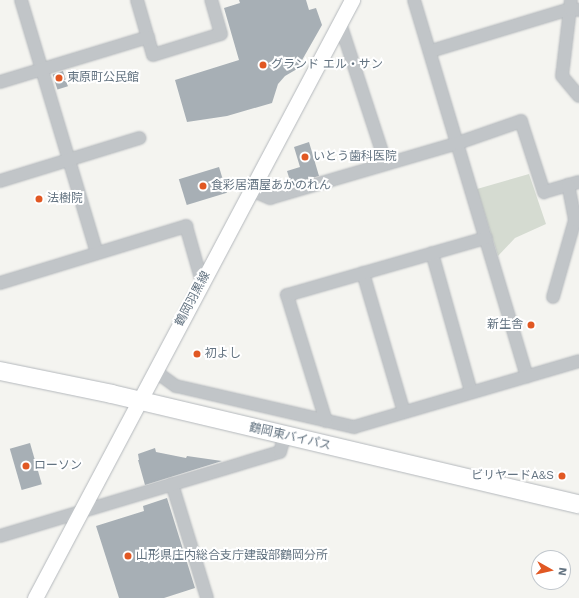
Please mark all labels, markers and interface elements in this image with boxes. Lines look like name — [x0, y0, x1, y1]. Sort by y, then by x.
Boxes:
place label: グランド エル・サン — [271, 58, 383, 72]
marker: グランド エル・サン — [258, 60, 268, 70]
place label: 東原町公民館 — [67, 71, 139, 85]
marker: 東原町公民館 — [54, 73, 64, 83]
place label: いとう歯科医院 — [313, 150, 397, 164]
marker: いとう歯科医院 — [300, 152, 310, 162]
place label: 食彩居酒屋あかのれん — [211, 179, 331, 193]
marker: 食彩居酒屋あかのれん — [198, 181, 208, 191]
place label: 法樹院 — [47, 192, 83, 206]
marker: 法樹院 — [34, 194, 44, 204]
street label: 鶴岡羽黒線 — [173, 269, 213, 329]
place label: 新生舎 — [487, 318, 523, 332]
marker: 新生舎 — [526, 320, 536, 330]
place label: 初よし — [205, 347, 241, 361]
marker: 初よし — [192, 349, 202, 359]
street label: 鶴岡東バイパス — [247, 421, 333, 453]
place label: ローソン — [34, 459, 82, 473]
marker: ローソン — [21, 461, 31, 471]
place label: ビリヤードA&S — [471, 469, 554, 483]
marker: ビリヤードA&S — [557, 471, 567, 481]
place label: 山形県庄内総合支庁建設部鶴岡分所 — [136, 549, 328, 563]
north arrow — [531, 550, 571, 590]
marker: 山形県庄内総合支庁建設部鶴岡分所 — [123, 551, 133, 561]
text: N — [555, 567, 569, 577]

